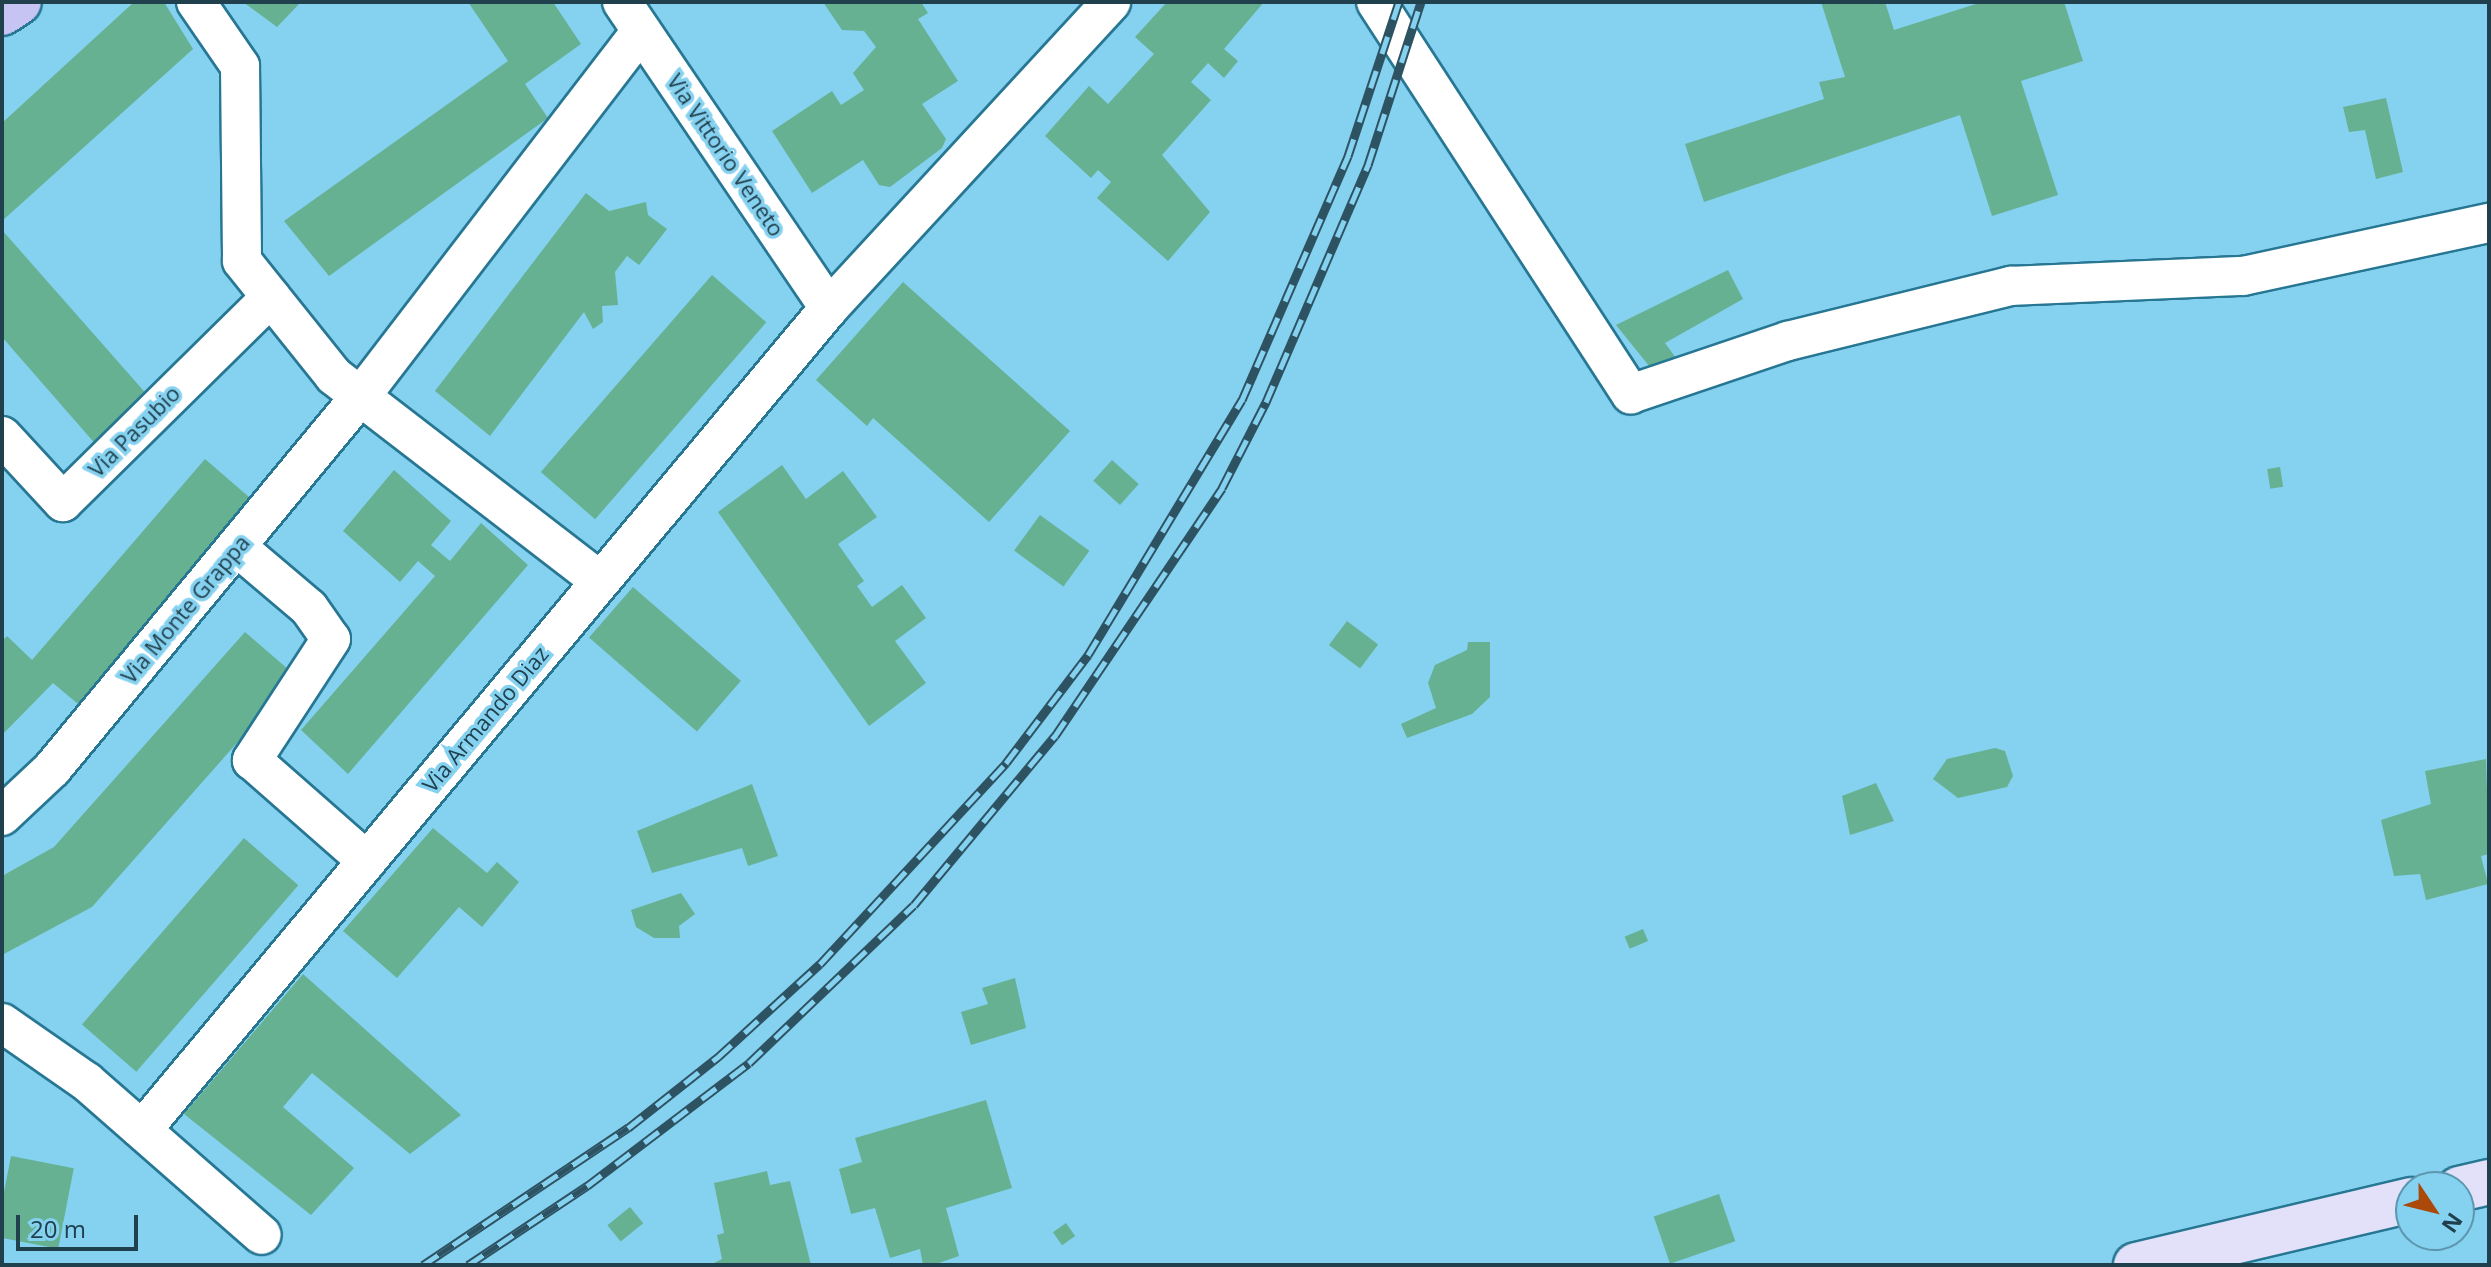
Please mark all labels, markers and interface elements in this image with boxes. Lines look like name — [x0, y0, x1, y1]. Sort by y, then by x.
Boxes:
street label: Via Vittorio Veneto — [662, 69, 790, 241]
street label: Via Pasubio — [83, 380, 185, 482]
street label: Via Monte Grappa — [115, 530, 255, 688]
street label: Via Armando Diaz — [416, 641, 554, 797]
north arrow — [2395, 1171, 2475, 1251]
scale bar — [20, 1199, 142, 1249]
text: N — [2436, 1208, 2470, 1240]
text: 20 m — [30, 1212, 86, 1245]

